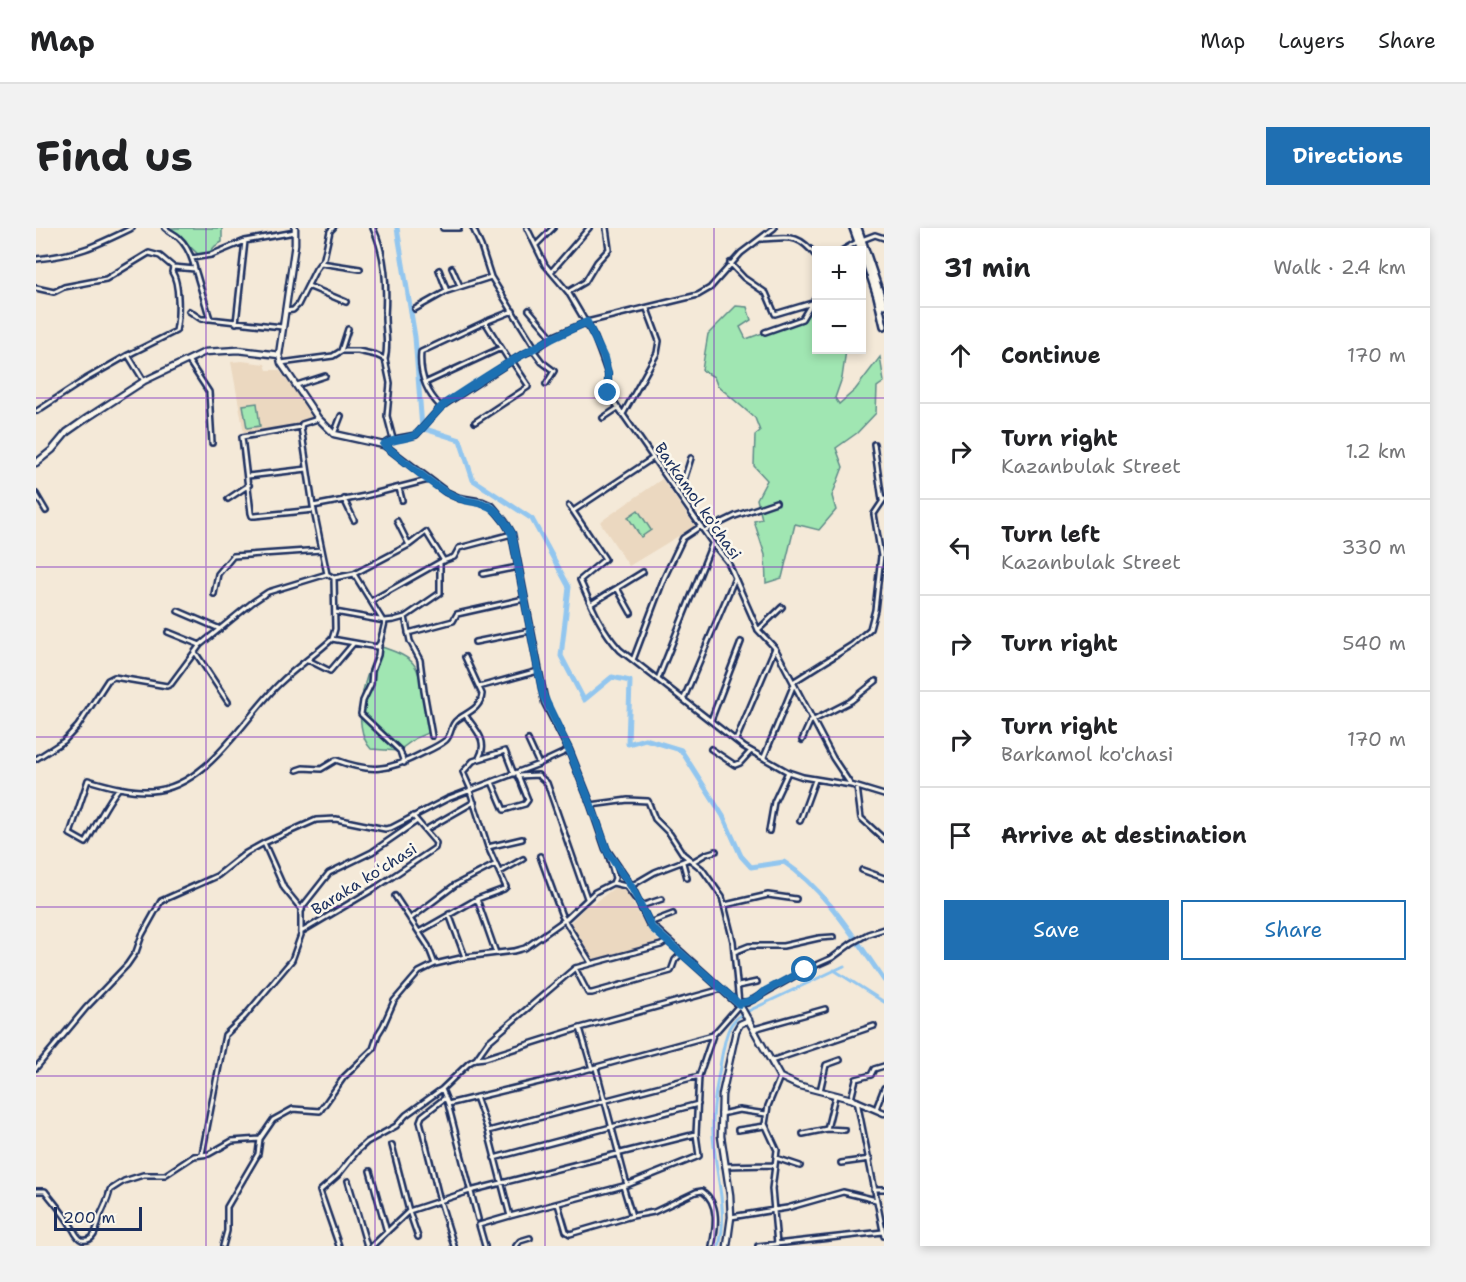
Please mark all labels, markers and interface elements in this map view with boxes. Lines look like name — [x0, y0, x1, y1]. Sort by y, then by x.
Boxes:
text: Map — [30, 22, 95, 60]
text: Map — [1200, 27, 1245, 55]
text: Layers — [1278, 27, 1345, 55]
text: Share — [1378, 27, 1436, 55]
button: Directions — [1266, 127, 1430, 185]
text: Find us — [36, 128, 193, 184]
map controls — [812, 246, 866, 354]
button: + — [812, 246, 866, 300]
text: 31 min — [944, 250, 1030, 285]
text: Walk · 2.4 km — [1273, 254, 1406, 280]
button: − — [812, 300, 866, 354]
icon: ahead — [944, 339, 977, 372]
text: Continue — [1001, 341, 1101, 370]
text: 170 m — [1347, 342, 1406, 368]
route end — [594, 379, 620, 405]
text: Turn right — [1001, 424, 1118, 453]
icon: right — [944, 435, 977, 468]
street label: Barkamol ko'chasi — [650, 438, 746, 564]
text: 1.2 km — [1346, 438, 1406, 464]
text: Kazanbulak Street — [1001, 453, 1181, 479]
text: Turn left — [1001, 520, 1100, 549]
icon: left — [944, 531, 977, 564]
text: 330 m — [1342, 534, 1406, 560]
text: Kazanbulak Street — [1001, 549, 1181, 575]
icon: right — [944, 627, 977, 660]
text: Turn right — [1001, 629, 1118, 658]
text: 540 m — [1342, 630, 1406, 656]
text: Turn right — [1001, 712, 1118, 741]
icon: right — [944, 723, 977, 756]
text: 170 m — [1347, 726, 1406, 752]
text: Barkamol ko'chasi — [1001, 741, 1174, 767]
icon: arrive — [944, 819, 977, 852]
text: Arrive at destination — [1001, 821, 1247, 850]
street label: Baraka koʻchasi — [307, 838, 421, 920]
button: Save — [944, 900, 1169, 960]
button: Share — [1181, 900, 1406, 960]
route start — [791, 956, 817, 982]
scale bar — [54, 1204, 142, 1232]
text: 200 m — [63, 1207, 115, 1228]

